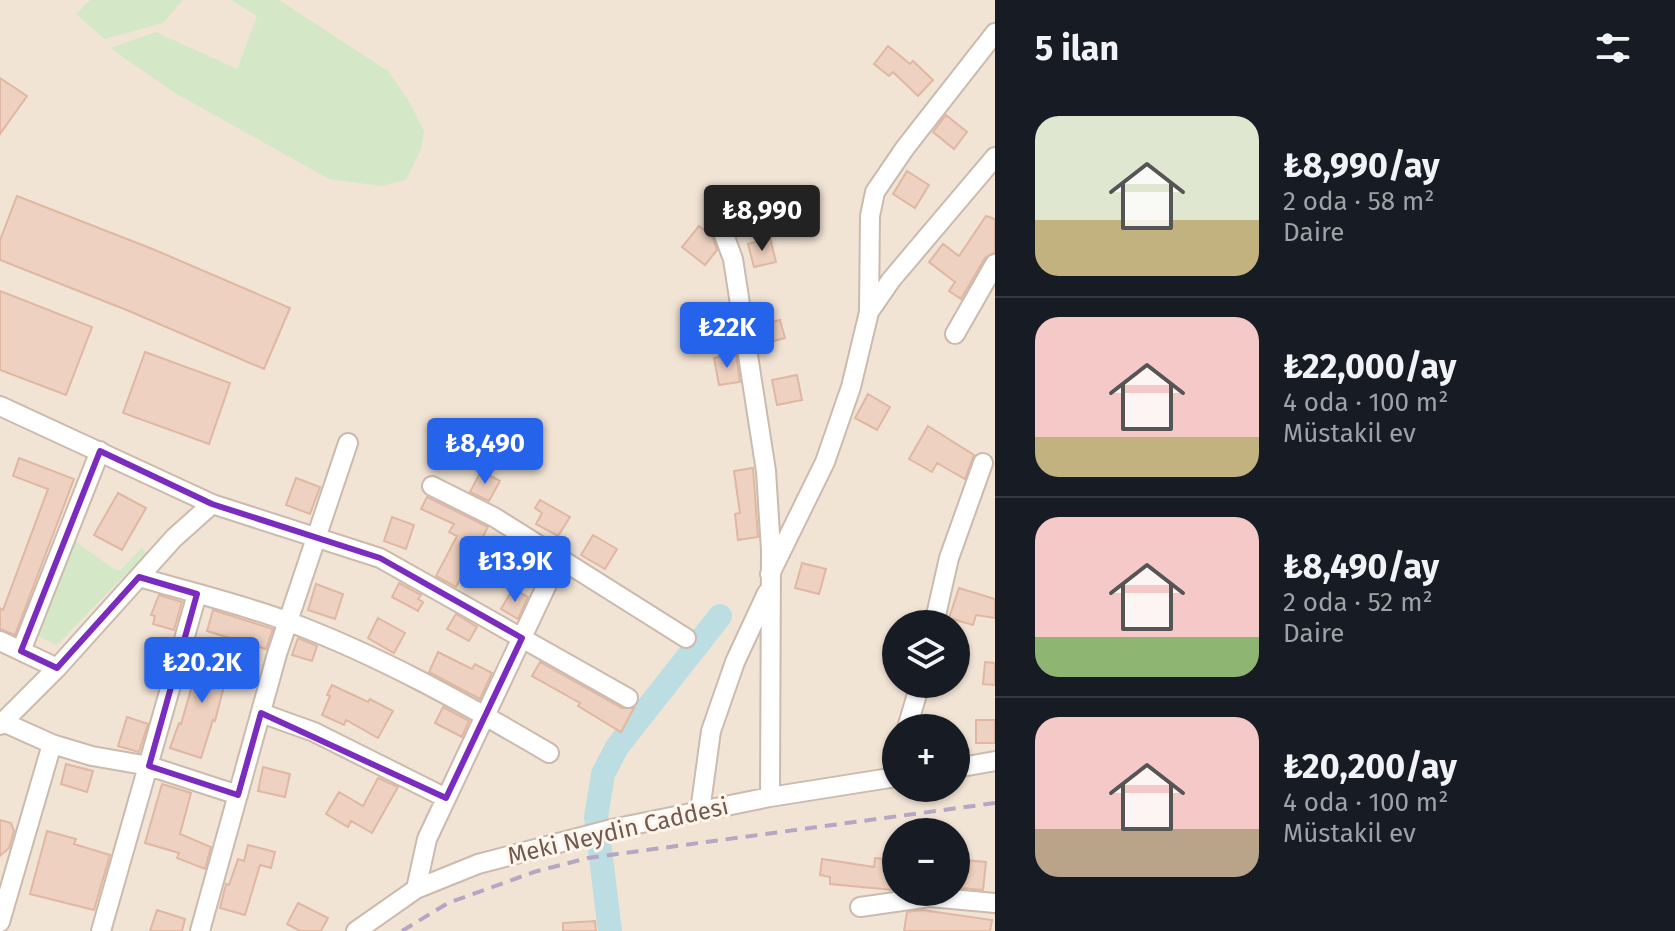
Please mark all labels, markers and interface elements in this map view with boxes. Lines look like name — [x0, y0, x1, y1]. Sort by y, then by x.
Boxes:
icon: filters — [1591, 26, 1635, 70]
text: 5 ilan — [1035, 28, 1119, 69]
text: ₺8,990/ay — [1283, 145, 1440, 186]
icon: home — [1099, 148, 1195, 244]
pin: ₺8,990 — [697, 185, 827, 253]
text: 2 oda · 58 m² — [1283, 186, 1434, 217]
text: ₺8,990 — [722, 195, 802, 226]
text: Daire — [1283, 217, 1344, 248]
pin: ₺22K — [680, 302, 774, 370]
text: ₺22K — [698, 312, 756, 343]
text: ₺22,000/ay — [1283, 346, 1456, 387]
icon: home — [1099, 349, 1195, 445]
text: 4 oda · 100 m² — [1283, 387, 1448, 418]
pin: ₺8,490 — [420, 418, 550, 486]
text: Müstakil ev — [1283, 418, 1416, 449]
text: ₺8,490 — [445, 428, 525, 459]
pin: ₺13.9K — [450, 536, 580, 604]
text: ₺13.9K — [478, 546, 552, 577]
text: ₺8,490/ay — [1283, 546, 1439, 587]
icon: home — [1099, 549, 1195, 645]
text: 2 oda · 52 m² — [1283, 587, 1433, 618]
map controls — [882, 610, 970, 906]
button: layers — [882, 610, 970, 698]
text: Daire — [1283, 618, 1344, 649]
pin: ₺20.2K — [137, 637, 267, 705]
text: ₺20.2K — [162, 647, 242, 678]
button: + — [882, 714, 970, 802]
text: ₺20,200/ay — [1283, 746, 1457, 787]
icon: home — [1099, 749, 1195, 845]
text: 4 oda · 100 m² — [1283, 787, 1448, 818]
street label: Meki Neydin Caddesi — [505, 792, 731, 870]
button: − — [882, 818, 970, 906]
text: Müstakil ev — [1283, 818, 1416, 849]

